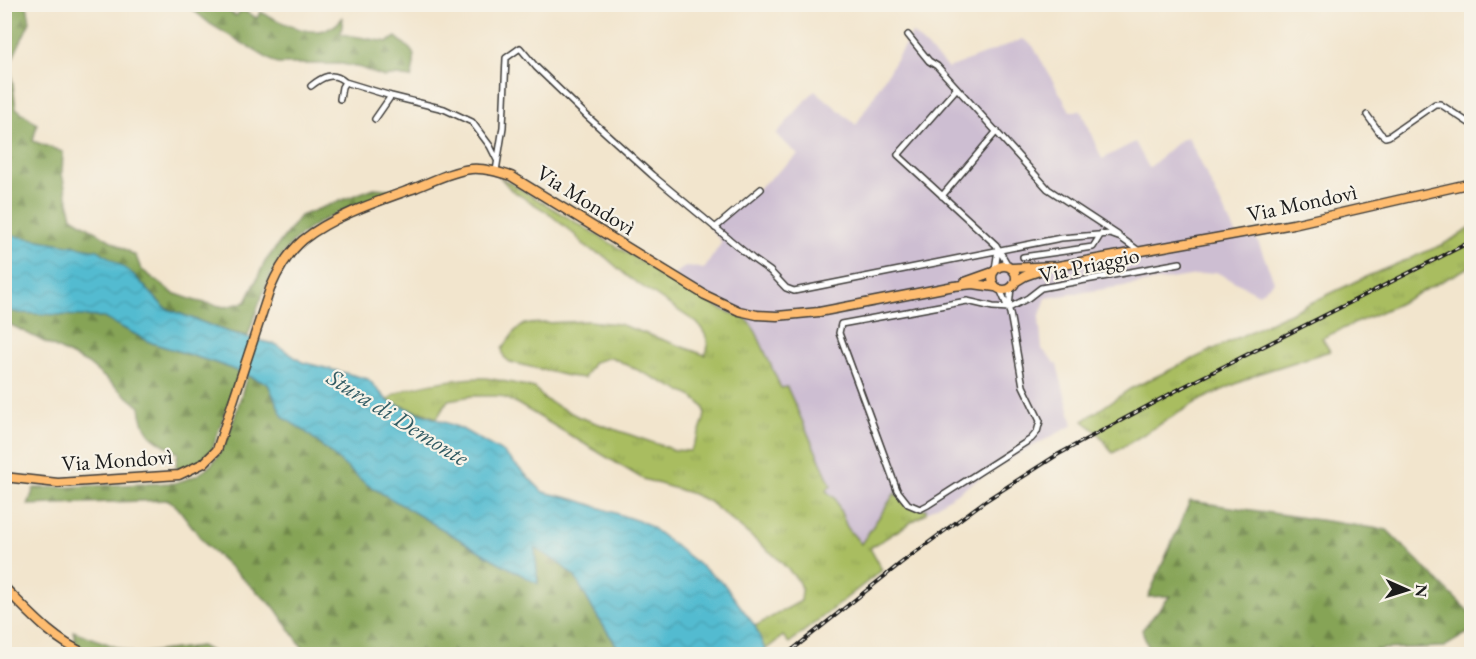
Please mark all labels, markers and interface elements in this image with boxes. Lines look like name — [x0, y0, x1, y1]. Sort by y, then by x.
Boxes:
street label: Via Mondovì — [531, 158, 641, 242]
street label: Via Mondovì — [1244, 177, 1360, 229]
street label: Via Priaggio — [1036, 240, 1142, 290]
water label: Stura di Demonte — [321, 361, 475, 473]
street label: Via Mondovì — [60, 442, 174, 478]
north arrow — [1377, 560, 1437, 620]
text: N — [1411, 584, 1432, 598]

